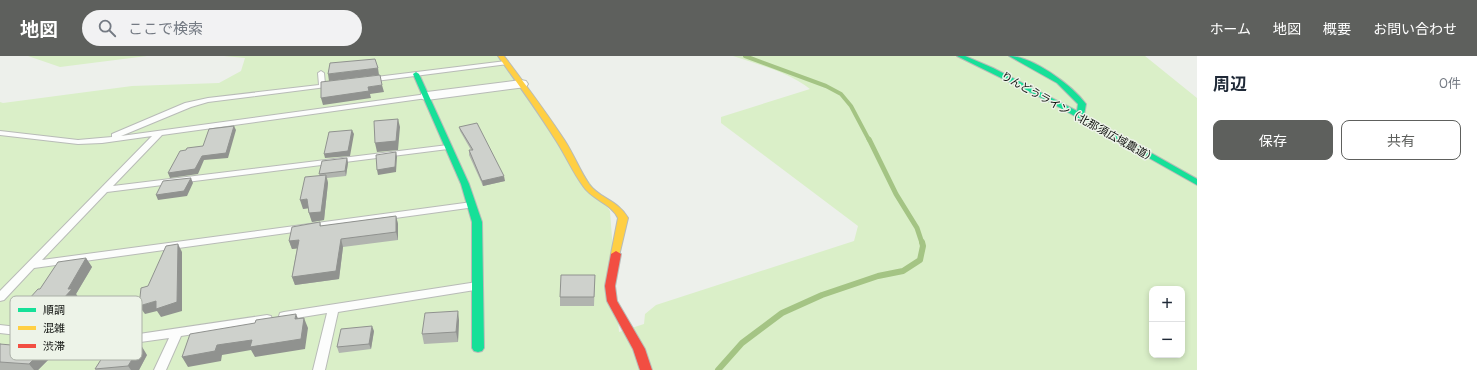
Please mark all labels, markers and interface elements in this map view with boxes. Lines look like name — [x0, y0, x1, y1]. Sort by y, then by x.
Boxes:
search box — [82, 10, 362, 46]
text: 地図 — [20, 17, 58, 42]
icon: search — [96, 17, 118, 39]
text: ここで検索 — [128, 19, 203, 39]
text: ホーム — [1209, 20, 1251, 38]
text: 地図 — [1273, 20, 1301, 38]
text: 概要 — [1323, 20, 1351, 38]
text: お問い合わせ — [1373, 20, 1457, 38]
street label: りんどうライン（北那須広域農道） — [999, 68, 1159, 166]
text: 周辺 — [1213, 73, 1247, 95]
text: 0件 — [1439, 75, 1461, 92]
button: 保存 — [1213, 120, 1333, 160]
button: 共有 — [1341, 120, 1461, 160]
map controls — [1149, 286, 1185, 358]
button: + — [1149, 286, 1185, 322]
legend — [10, 296, 142, 360]
text: 順調 — [43, 303, 65, 317]
text: 混雑 — [43, 321, 65, 335]
button: − — [1149, 322, 1185, 358]
text: 渋滞 — [43, 339, 65, 353]

